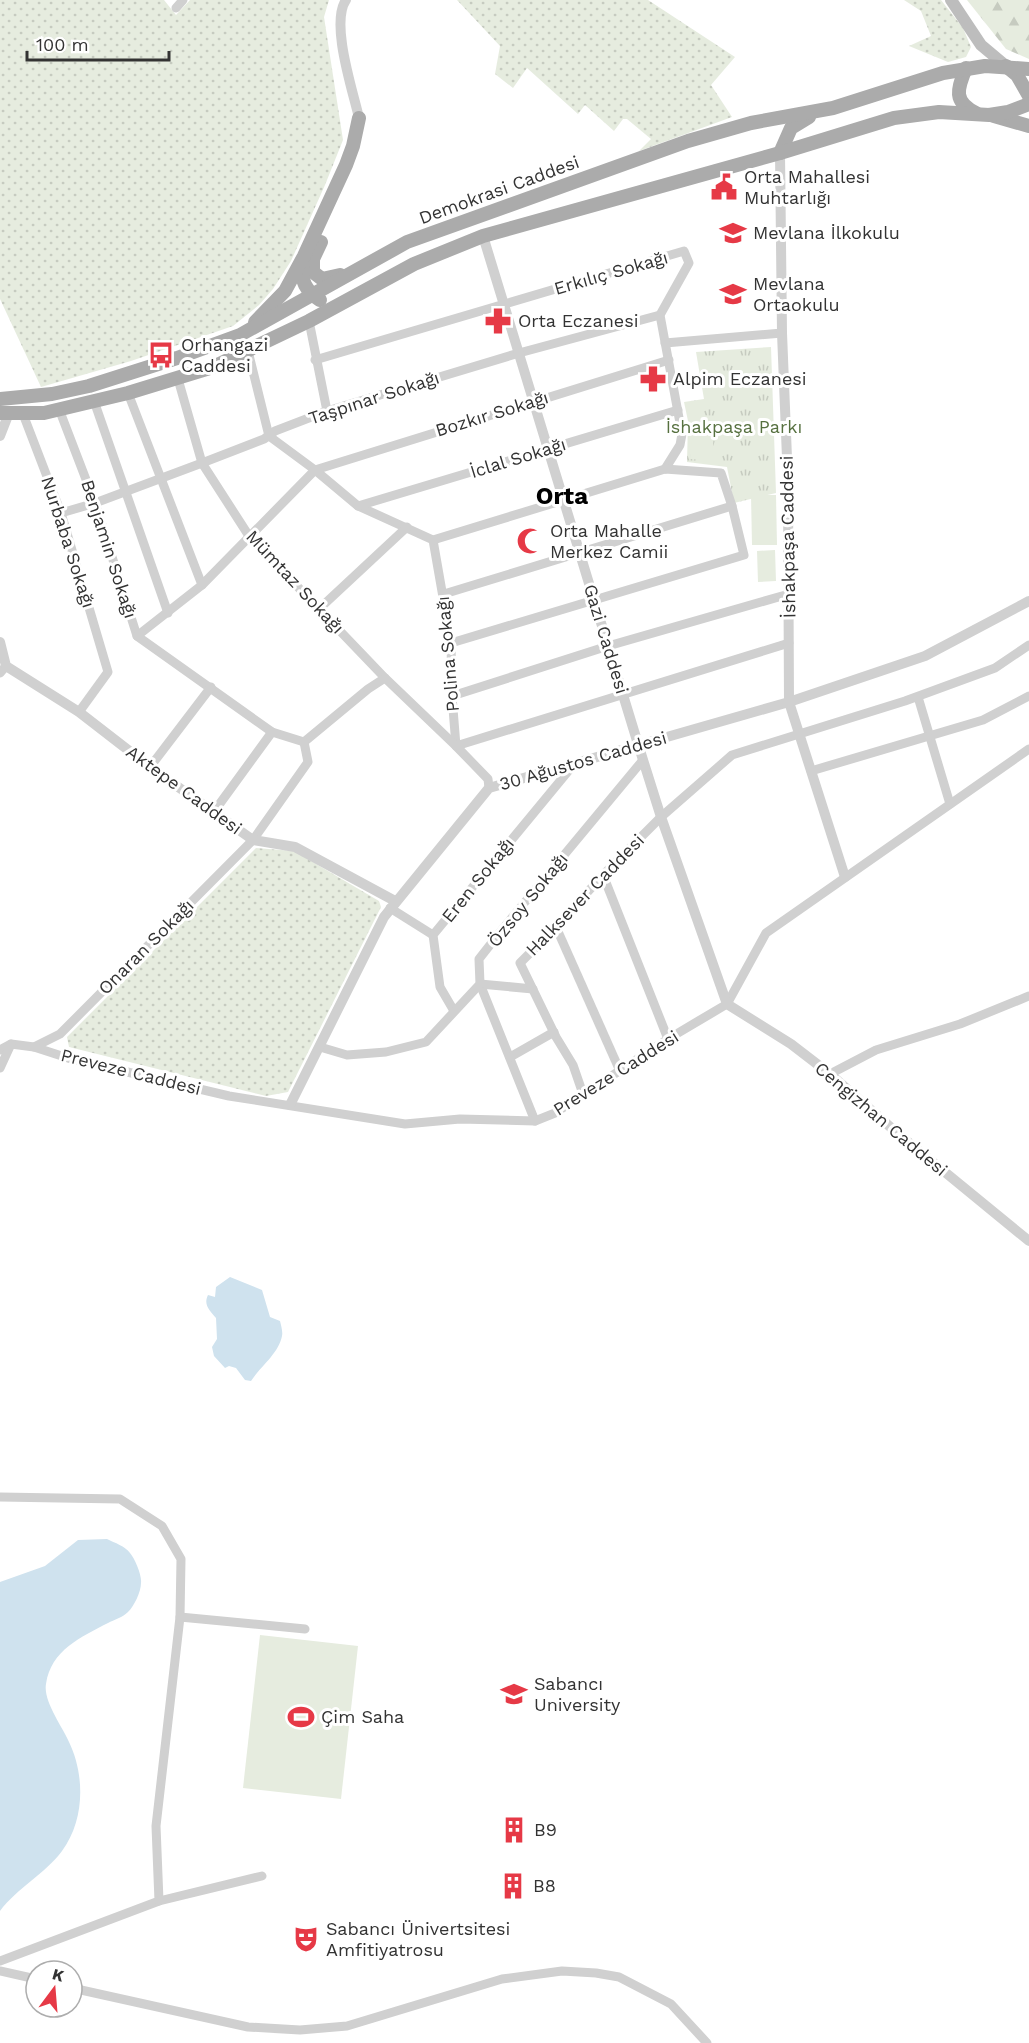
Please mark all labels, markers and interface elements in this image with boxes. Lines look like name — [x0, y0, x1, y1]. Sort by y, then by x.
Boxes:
scale bar — [27, 24, 170, 62]
text: 100 m — [36, 34, 89, 55]
street label: Demokrasi Caddesi — [416, 151, 582, 228]
place label: Orta Mahallesi Muhtarlığı — [744, 166, 870, 208]
public building icon: Orta Mahallesi Muhtarlığı — [709, 172, 739, 202]
school or university icon: Mevlana İlkokulu — [718, 218, 748, 248]
place label: Mevlana İlkokulu — [753, 222, 900, 243]
street label: Erkılıç Sokağı — [552, 246, 670, 299]
place label: Mevlana Ortaokulu — [753, 273, 840, 315]
school or university icon: Mevlana Ortaokulu — [718, 279, 748, 309]
pharmacy icon: Orta Eczanesi — [483, 306, 513, 336]
place label: Orta Eczanesi — [518, 310, 638, 331]
place label: Orhangazi Caddesi — [181, 334, 268, 376]
bus stop icon: Orhangazi Caddesi — [146, 340, 176, 370]
pharmacy icon: Alpim Eczanesi — [638, 364, 668, 394]
street label: Taşpınar Sokağı — [306, 367, 442, 429]
place label: Alpim Eczanesi — [673, 368, 807, 389]
street label: Bozkır Sokağı — [433, 386, 551, 441]
park label: İshakpaşa Parkı — [666, 416, 802, 437]
street label: İclal Sokağı — [467, 433, 568, 482]
street label: İshakpaşa Caddesi — [776, 455, 799, 619]
street label: Nurbaba Sokağı — [37, 473, 100, 610]
street label: Benjamin Sokağı — [77, 477, 142, 621]
district label: Orta — [536, 482, 588, 510]
place label: Orta Mahalle Merkez Camii — [550, 520, 668, 562]
street label: Mümtaz Sokağı — [242, 526, 349, 638]
mosque icon: Orta Mahalle Merkez Camii — [515, 526, 545, 556]
street label: Gazi Caddesi — [580, 581, 633, 696]
street label: Polina Sokağı — [432, 595, 463, 713]
street label: 30 Ağustos Caddesi — [497, 727, 669, 794]
street label: Aktepe Caddesi — [122, 741, 246, 839]
street label: Halksever Caddesi — [521, 829, 648, 960]
street label: Eren Sokağı — [437, 833, 518, 926]
street label: Özsoy Sokağı — [483, 848, 572, 951]
street label: Onaran Sokağı — [94, 895, 198, 999]
street label: Preveze Caddesi — [549, 1026, 682, 1120]
street label: Preveze Caddesi — [59, 1044, 203, 1099]
street label: Cengizhan Caddesi — [811, 1057, 952, 1180]
place label: Sabancı University — [534, 1673, 621, 1715]
school or university icon: Sabancı University — [499, 1679, 529, 1709]
sports icon: Çim Saha — [286, 1702, 316, 1732]
place label: Çim Saha — [321, 1706, 404, 1727]
building icon: B9 — [499, 1815, 529, 1845]
place label: B9 — [534, 1819, 557, 1840]
building icon: B8 — [498, 1871, 528, 1901]
place label: B8 — [533, 1875, 556, 1896]
place label: Sabancı Ünivertsitesi Amfitiyatrosu — [326, 1918, 510, 1960]
theatre icon: Sabancı Ünivertsitesi Amfitiyatrosu — [291, 1924, 321, 1954]
north arrow — [24, 1959, 84, 2019]
text: K — [50, 1964, 66, 1986]

